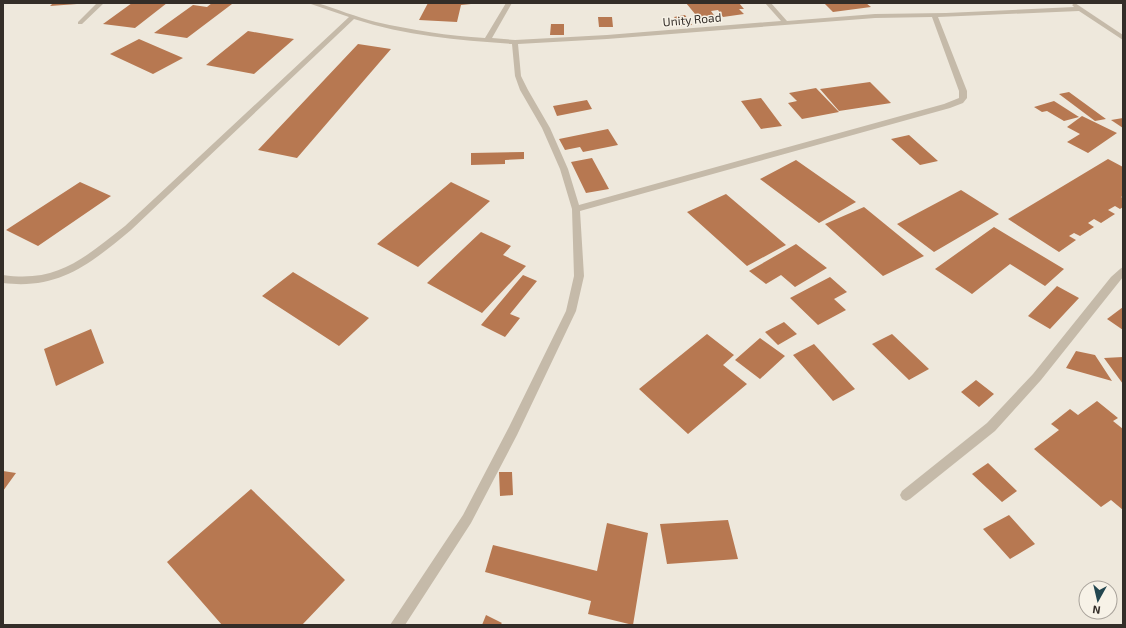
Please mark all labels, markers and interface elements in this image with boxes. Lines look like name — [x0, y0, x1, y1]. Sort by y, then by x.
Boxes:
street label: Unity Road — [662, 9, 722, 29]
north arrow — [1078, 580, 1118, 620]
text: N — [1092, 603, 1101, 617]

